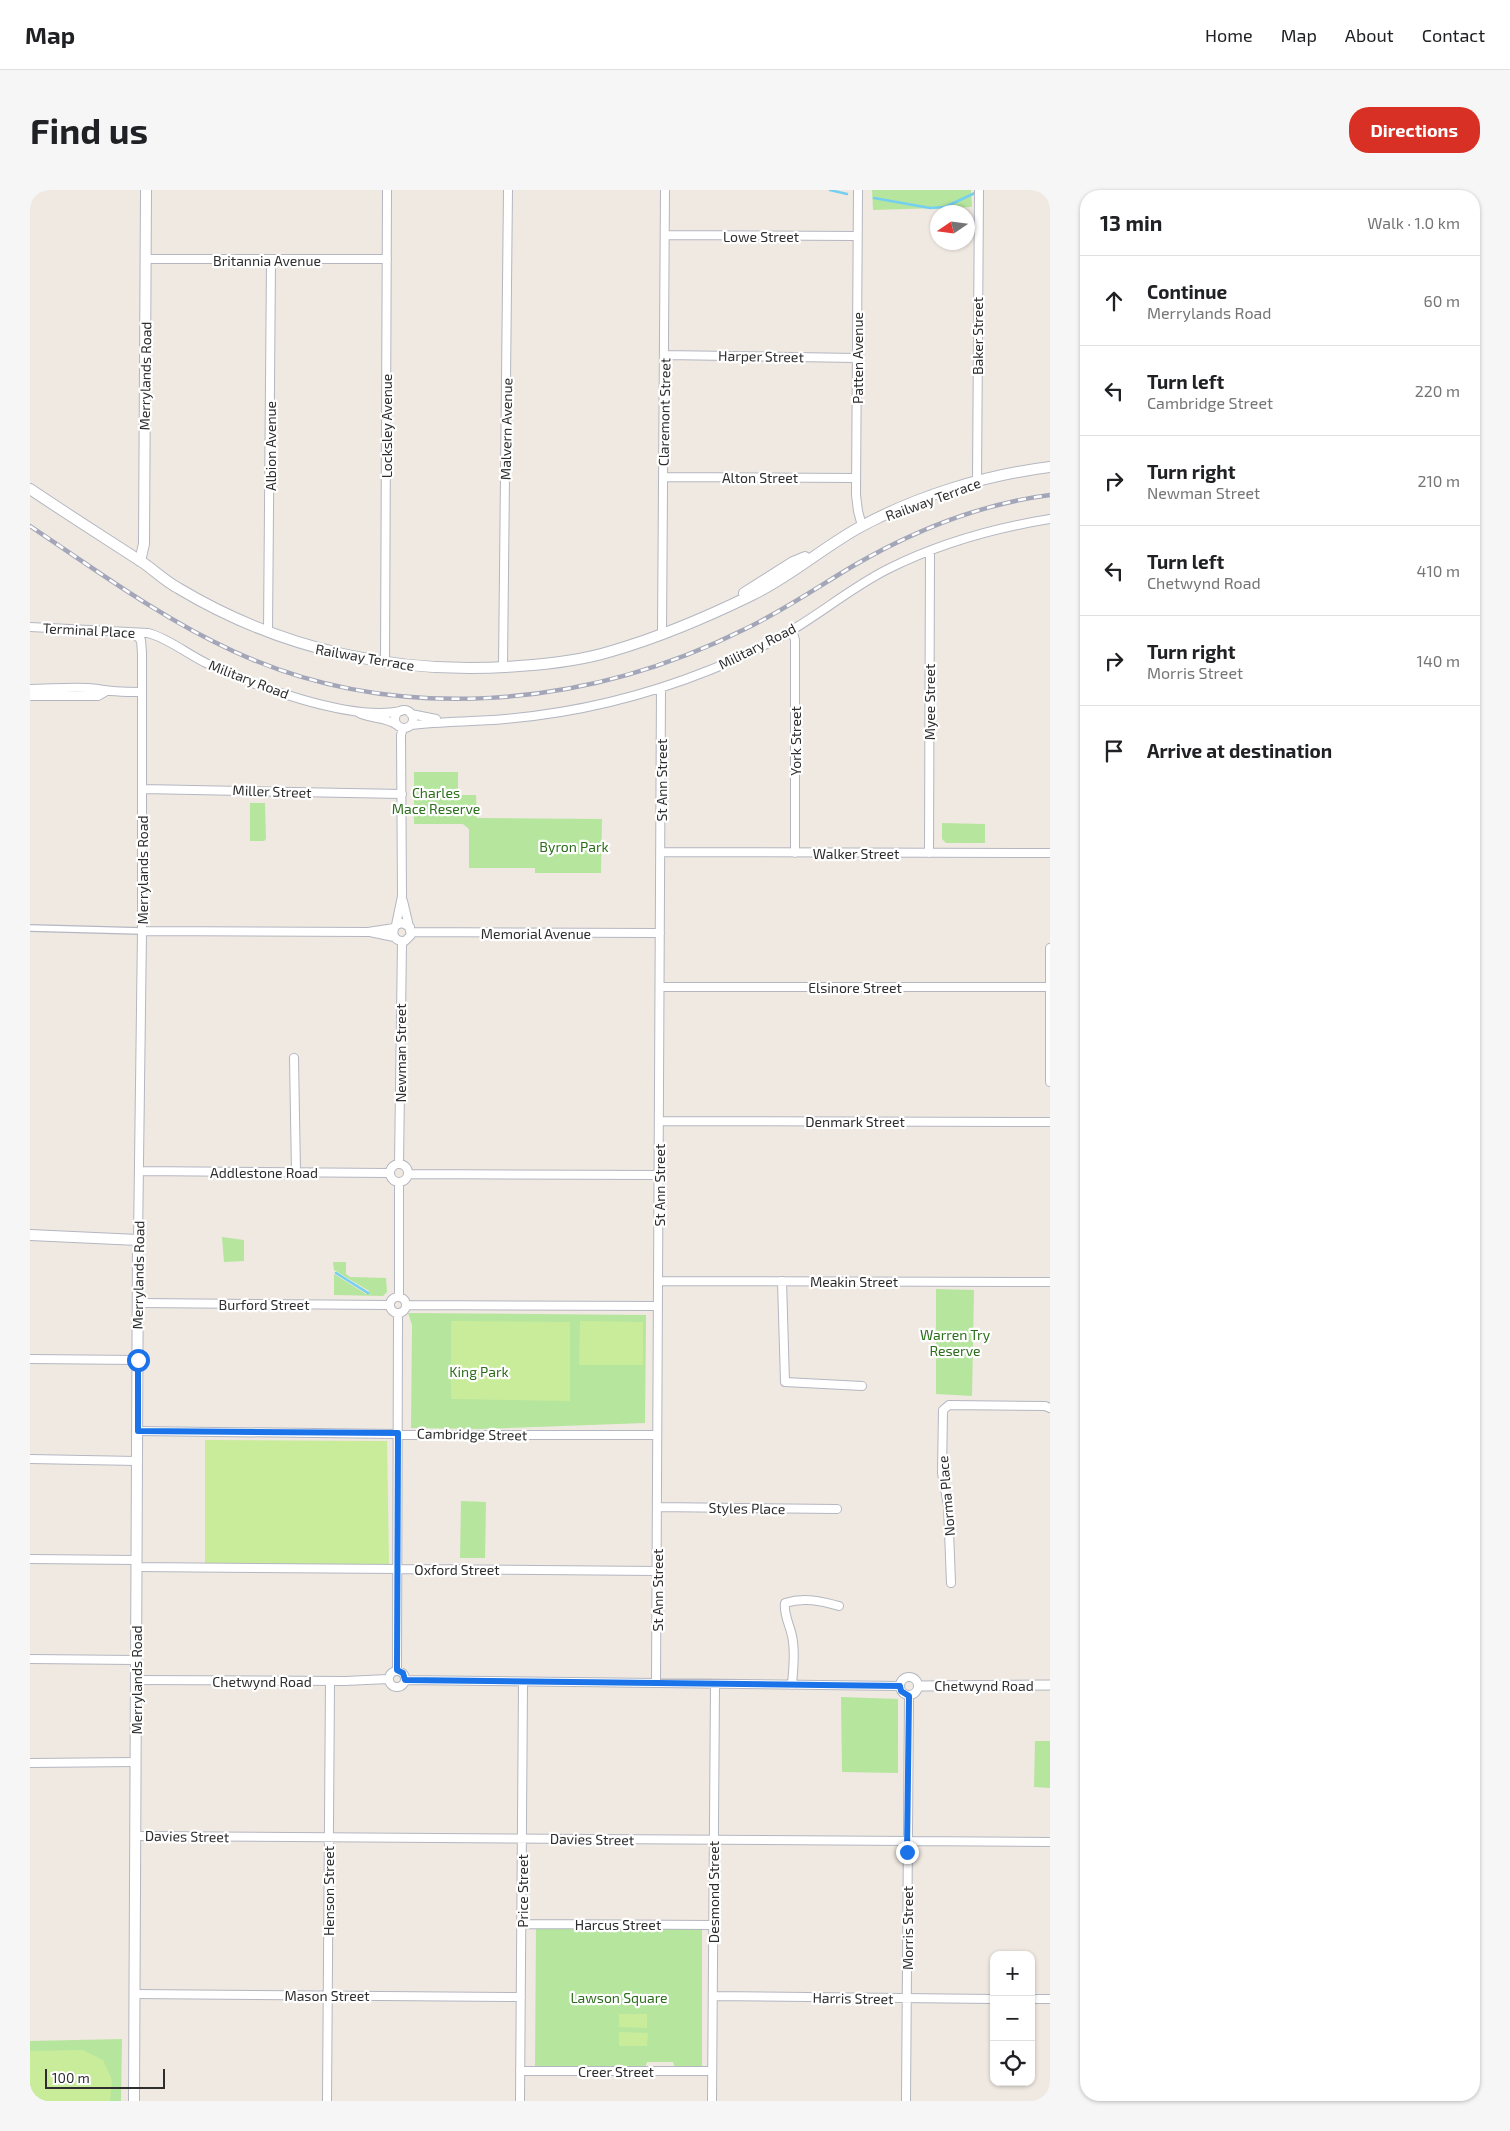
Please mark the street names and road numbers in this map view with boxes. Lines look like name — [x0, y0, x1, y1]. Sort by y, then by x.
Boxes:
street label: Lowe Street — [723, 228, 799, 245]
street label: Britannia Avenue — [213, 252, 321, 269]
street label: Baker Street — [969, 297, 986, 375]
street label: Patten Avenue — [849, 312, 866, 404]
street label: Merrylands Road — [136, 321, 154, 431]
street label: Harper Street — [718, 347, 804, 365]
street label: Claremont Street — [655, 358, 673, 466]
street label: Locksley Avenue — [378, 374, 395, 478]
street label: Malvern Avenue — [497, 378, 515, 480]
street label: Albion Avenue — [262, 401, 279, 491]
street label: Alton Street — [722, 469, 798, 486]
street label: Railway Terrace — [883, 474, 983, 524]
street label: Terminal Place — [42, 619, 136, 641]
street label: Military Road — [716, 619, 798, 673]
street label: Railway Terrace — [314, 640, 416, 674]
street label: Military Road — [207, 656, 291, 702]
street label: Myee Street — [921, 664, 938, 740]
street label: York Street — [787, 706, 804, 776]
street label: St Ann Street — [653, 739, 670, 821]
street label: Miller Street — [232, 781, 312, 801]
street label: Merrylands Road — [134, 816, 151, 924]
street label: Walker Street — [813, 845, 899, 862]
street label: Memorial Avenue — [481, 925, 591, 942]
street label: Elsinore Street — [808, 979, 902, 996]
street label: Newman Street — [392, 1003, 409, 1103]
street label: Denmark Street — [805, 1113, 905, 1130]
street label: St Ann Street — [651, 1144, 668, 1226]
street label: Addlestone Road — [210, 1164, 318, 1181]
street label: Merrylands Road — [129, 1220, 147, 1330]
street label: Meakin Street — [810, 1273, 898, 1290]
street label: Burford Street — [219, 1296, 309, 1313]
street label: Cambridge Street — [417, 1425, 527, 1443]
street label: Norma Place — [934, 1455, 958, 1537]
street label: Styles Place — [708, 1499, 786, 1517]
street label: St Ann Street — [649, 1549, 666, 1631]
street label: Oxford Street — [414, 1561, 500, 1578]
street label: Merrylands Road — [128, 1626, 145, 1734]
street label: Chetwynd Road — [212, 1673, 312, 1690]
street label: Chetwynd Road — [934, 1677, 1034, 1694]
street label: Davies Street — [145, 1827, 229, 1845]
street label: Davies Street — [550, 1830, 634, 1848]
street label: Desmond Street — [705, 1841, 722, 1943]
street label: Henson Street — [320, 1846, 337, 1936]
street label: Price Street — [514, 1854, 531, 1928]
street label: Morris Street — [899, 1886, 916, 1970]
street label: Harcus Street — [575, 1916, 661, 1933]
street label: Mason Street — [284, 1987, 370, 2004]
street label: Harris Street — [812, 1989, 894, 2007]
street label: Creer Street — [578, 2063, 654, 2080]

